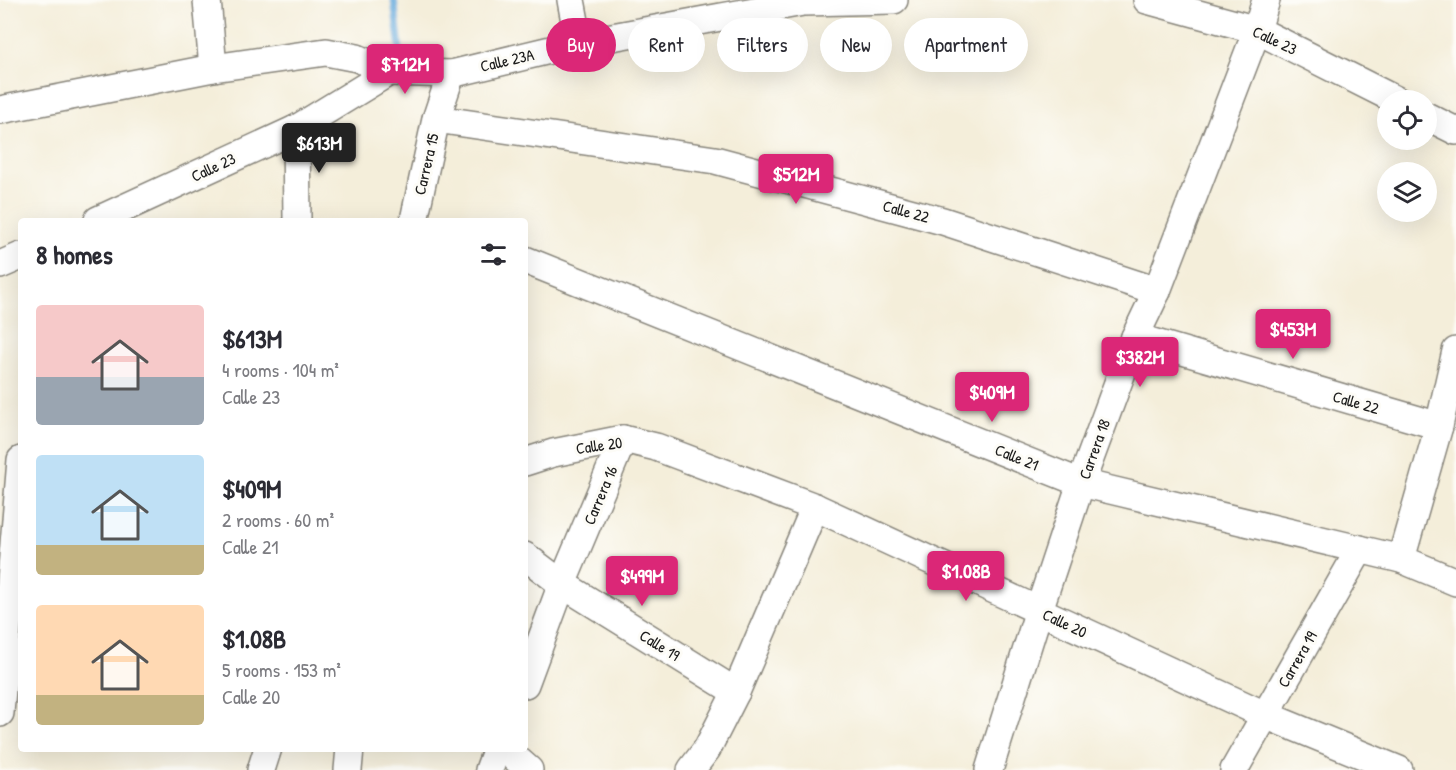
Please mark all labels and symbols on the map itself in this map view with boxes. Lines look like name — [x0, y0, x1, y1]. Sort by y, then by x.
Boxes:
street label: Calle 23 — [1249, 20, 1301, 60]
street label: Calle 23A — [478, 43, 536, 77]
pin: $712M — [363, 44, 447, 95]
pin: $613M — [277, 123, 361, 174]
street label: Carrera 15 — [408, 131, 444, 197]
street label: Calle 23 — [187, 147, 239, 187]
pin: $512M — [754, 154, 838, 205]
street label: Calle 22 — [880, 194, 932, 228]
pin: $453M — [1251, 309, 1335, 360]
pin: $382M — [1098, 337, 1182, 388]
pin: $409M — [950, 372, 1034, 423]
street label: Calle 22 — [1330, 385, 1382, 419]
street label: Carrera 18 — [1073, 416, 1115, 482]
street label: Calle 20 — [574, 431, 624, 459]
street label: Calle 21 — [992, 438, 1042, 476]
street label: Carrera 16 — [578, 462, 622, 528]
pin: $1.08B — [917, 551, 1015, 602]
pin: $499M — [600, 556, 684, 607]
street label: Calle 20 — [1039, 603, 1091, 643]
street label: Calle 19 — [636, 624, 684, 666]
street label: Carrera 19 — [1272, 627, 1322, 691]

